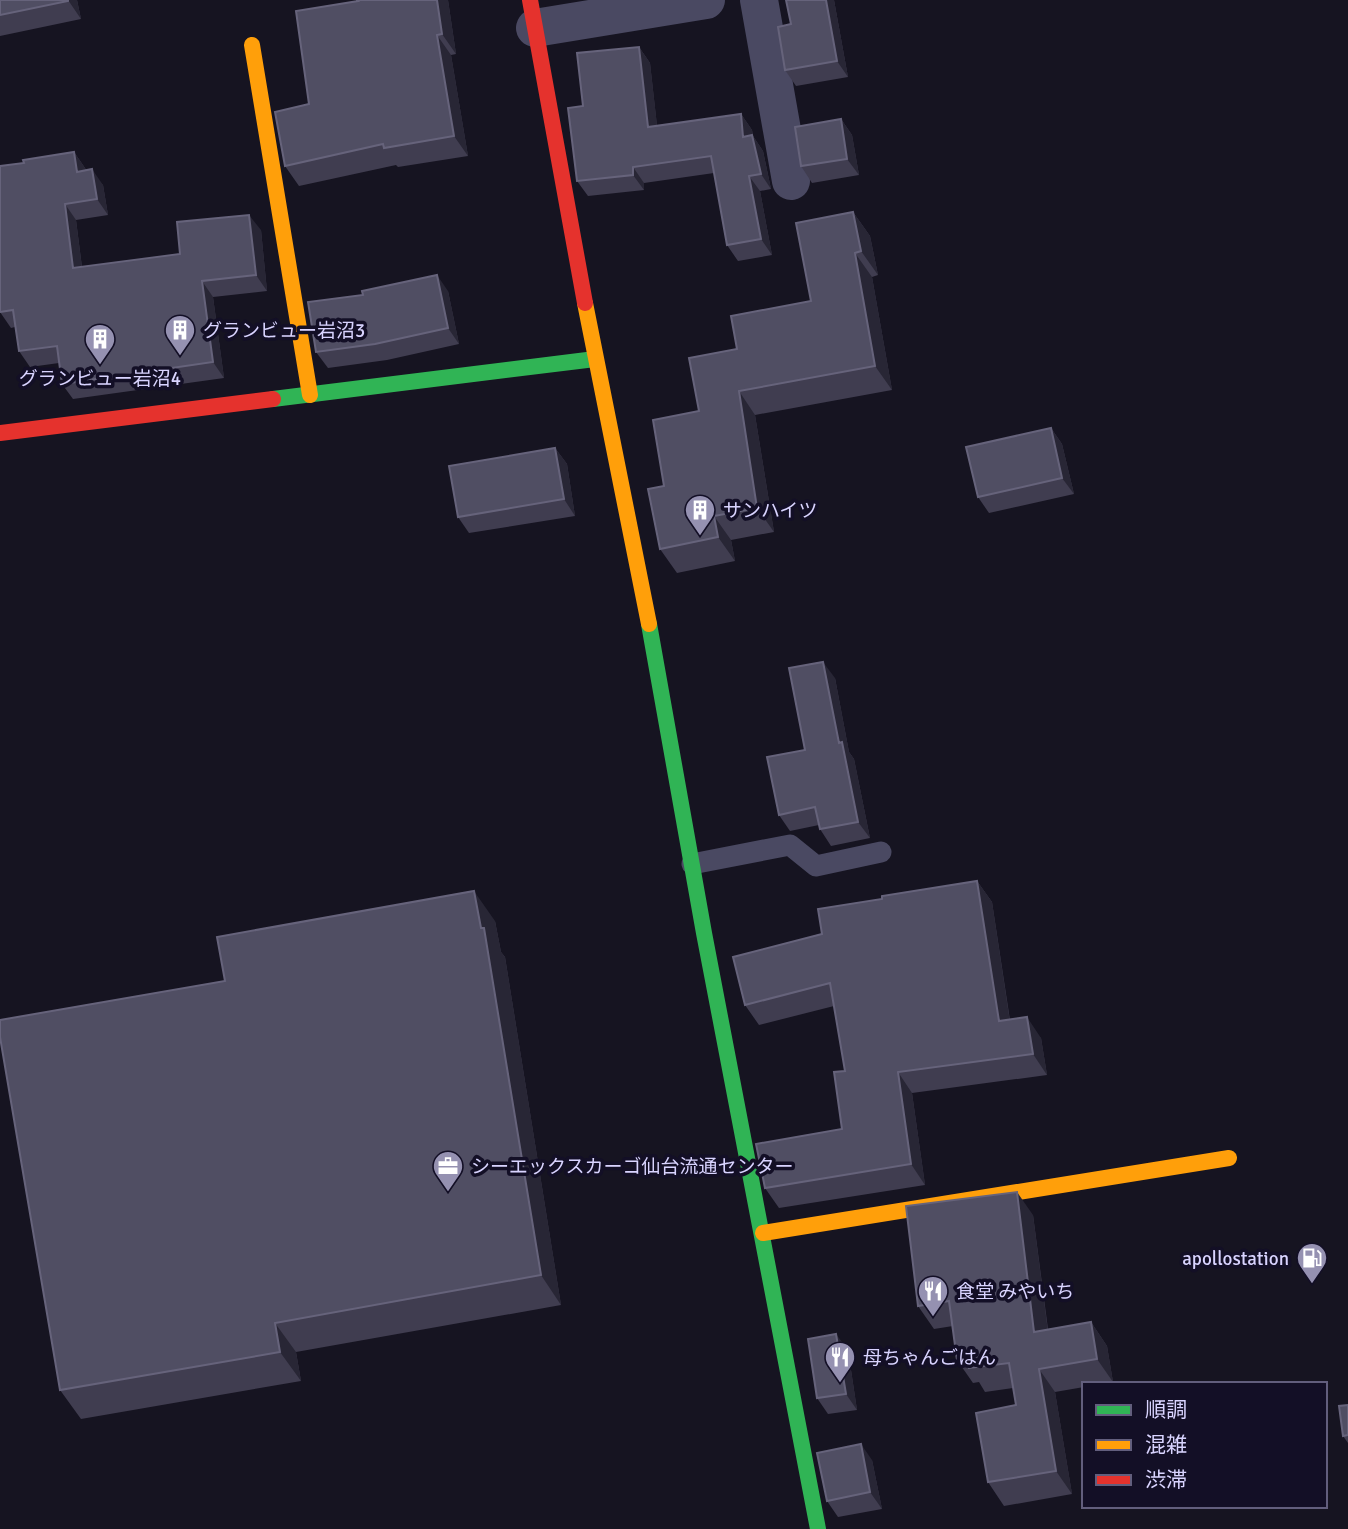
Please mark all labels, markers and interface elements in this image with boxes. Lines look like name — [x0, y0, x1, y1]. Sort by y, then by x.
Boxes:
building icon: グランビュー岩沼3 — [163, 313, 197, 357]
place label: グランビュー岩沼3 — [203, 319, 365, 343]
building icon: グランビュー岩沼4 — [83, 322, 117, 366]
place label: グランビュー岩沼4 — [19, 367, 181, 391]
building icon: サンハイツ — [683, 493, 717, 537]
place label: サンハイツ — [723, 499, 818, 523]
office icon: シーエックスカーゴ仙台流通センター — [431, 1149, 465, 1193]
place label: シーエックスカーゴ仙台流通センター — [471, 1155, 793, 1179]
fuel station icon: apollostation — [1295, 1241, 1329, 1285]
place label: apollostation — [1182, 1247, 1289, 1271]
restaurant icon: 食堂 みやいち — [916, 1274, 950, 1318]
place label: 食堂 みやいち — [956, 1280, 1074, 1304]
restaurant icon: 母ちゃんごはん — [823, 1340, 857, 1384]
place label: 母ちゃんごはん — [863, 1346, 996, 1370]
legend — [1082, 1382, 1327, 1508]
text: 順調 — [1145, 1397, 1187, 1423]
text: 混雑 — [1145, 1432, 1187, 1458]
text: 渋滞 — [1145, 1467, 1187, 1493]

